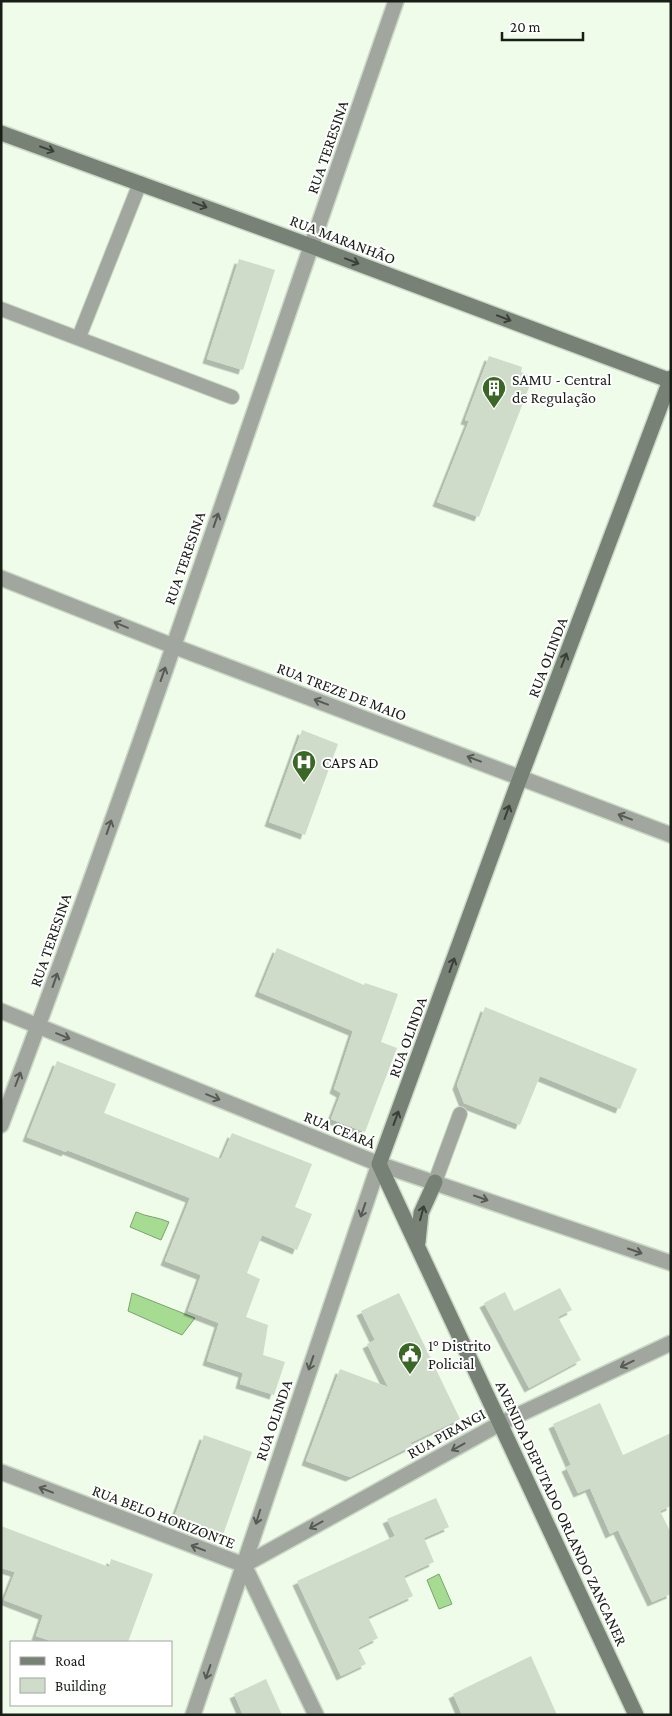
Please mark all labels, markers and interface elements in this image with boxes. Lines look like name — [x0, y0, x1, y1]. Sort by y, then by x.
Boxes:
scale bar — [502, 10, 583, 42]
text: 20 m — [510, 19, 541, 35]
street label: RUA TERESINA — [304, 97, 352, 196]
one-way arrow — [39, 145, 54, 154]
one-way arrow — [192, 201, 207, 210]
street label: RUA MARANHÃO — [288, 212, 398, 267]
one-way arrow — [344, 257, 359, 266]
one-way arrow — [497, 315, 512, 324]
place label: SAMU - Central de Regulação — [512, 371, 611, 407]
building icon: SAMU - Central de Regulação — [481, 375, 507, 409]
street label: RUA TERESINA — [161, 508, 209, 607]
one-way arrow — [212, 513, 221, 528]
street label: RUA OLINDA — [524, 614, 571, 700]
one-way arrow — [113, 620, 128, 629]
one-way arrow — [560, 653, 569, 669]
street label: RUA TREZE DE MAIO — [275, 659, 409, 724]
one-way arrow — [159, 666, 168, 682]
one-way arrow — [314, 697, 330, 706]
hospital icon: CAPS AD — [291, 749, 317, 783]
place label: CAPS AD — [322, 754, 379, 771]
one-way arrow — [466, 754, 482, 763]
one-way arrow — [503, 805, 512, 821]
one-way arrow — [618, 812, 633, 821]
one-way arrow — [105, 820, 114, 835]
street label: RUA TERESINA — [27, 890, 75, 989]
one-way arrow — [448, 958, 457, 973]
one-way arrow — [51, 973, 60, 988]
street label: RUA OLINDA — [385, 994, 430, 1080]
one-way arrow — [55, 1032, 70, 1041]
one-way arrow — [14, 1072, 24, 1087]
one-way arrow — [205, 1092, 220, 1102]
street label: RUA CEARÁ — [302, 1107, 379, 1152]
one-way arrow — [392, 1111, 401, 1126]
one-way arrow — [473, 1194, 488, 1203]
one-way arrow — [358, 1201, 368, 1217]
one-way arrow — [417, 1205, 427, 1221]
one-way arrow — [626, 1247, 642, 1256]
place label: 1° Distrito Policial — [428, 1337, 491, 1372]
public building icon: 1° Distrito Policial — [397, 1341, 423, 1375]
one-way arrow — [306, 1355, 315, 1371]
one-way arrow — [620, 1360, 635, 1369]
street label: RUA OLINDA — [252, 1377, 296, 1463]
street label: AVENIDA DEPUTADO ORLANDO ZANCANER — [493, 1378, 631, 1648]
street label: RUA PIRANGI — [404, 1405, 488, 1462]
one-way arrow — [451, 1443, 466, 1452]
street label: RUA BELO HORIZONTE — [90, 1481, 238, 1552]
one-way arrow — [39, 1484, 54, 1493]
one-way arrow — [253, 1509, 263, 1525]
one-way arrow — [309, 1521, 324, 1530]
one-way arrow — [191, 1542, 206, 1552]
legend — [10, 1641, 172, 1706]
text: Road — [55, 1653, 86, 1669]
one-way arrow — [202, 1663, 212, 1679]
text: Building — [55, 1678, 106, 1695]

